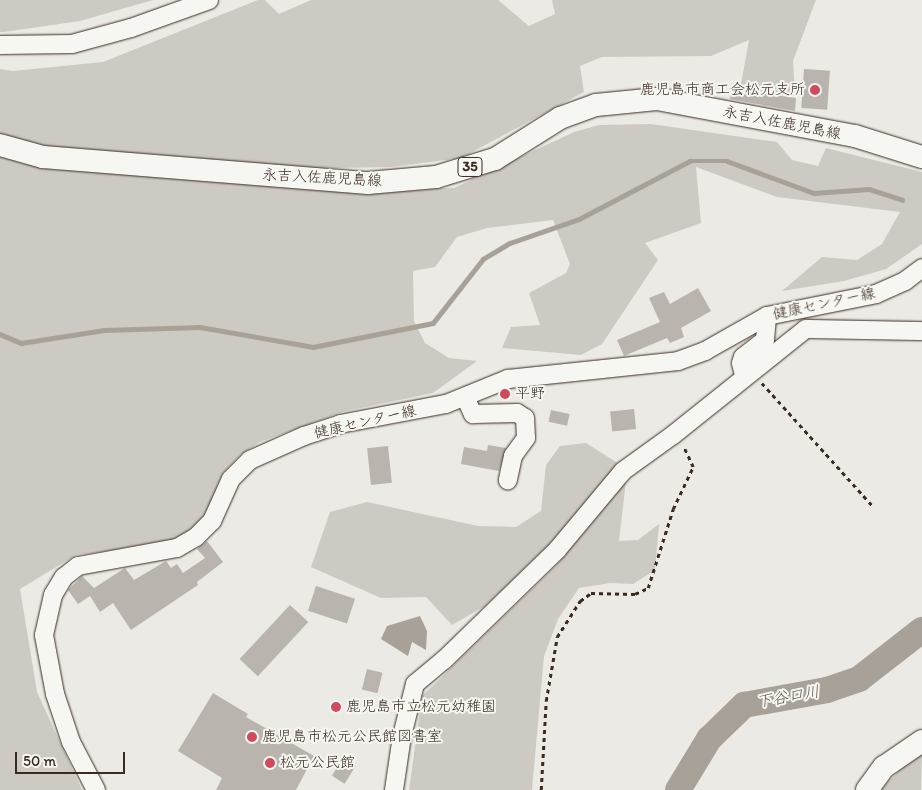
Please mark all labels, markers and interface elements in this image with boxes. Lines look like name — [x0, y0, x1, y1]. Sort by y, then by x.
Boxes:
place label: 鹿児島市商工会松元支所 — [640, 81, 805, 99]
marker: 鹿児島市商工会松元支所 — [809, 84, 821, 96]
street label: 永吉入佐鹿児島線 — [721, 103, 843, 143]
road number: 35 — [458, 156, 482, 178]
street label: 永吉入佐鹿児島線 — [262, 166, 382, 190]
street label: 健康センター線 — [771, 284, 877, 324]
place label: 平野 — [515, 385, 545, 403]
marker: 平野 — [499, 388, 511, 400]
street label: 健康センター線 — [312, 401, 418, 443]
water label: 下谷口川 — [755, 682, 821, 712]
place label: 鹿児島市立松元幼稚園 — [346, 698, 496, 716]
marker: 鹿児島市立松元幼稚園 — [330, 701, 342, 713]
place label: 鹿児島市松元公民館図書室 — [262, 728, 442, 746]
marker: 鹿児島市松元公民館図書室 — [246, 731, 258, 743]
scale bar — [18, 742, 128, 774]
text: 50 m — [23, 752, 56, 770]
place label: 松元公民館 — [280, 754, 355, 772]
marker: 松元公民館 — [264, 757, 276, 769]

